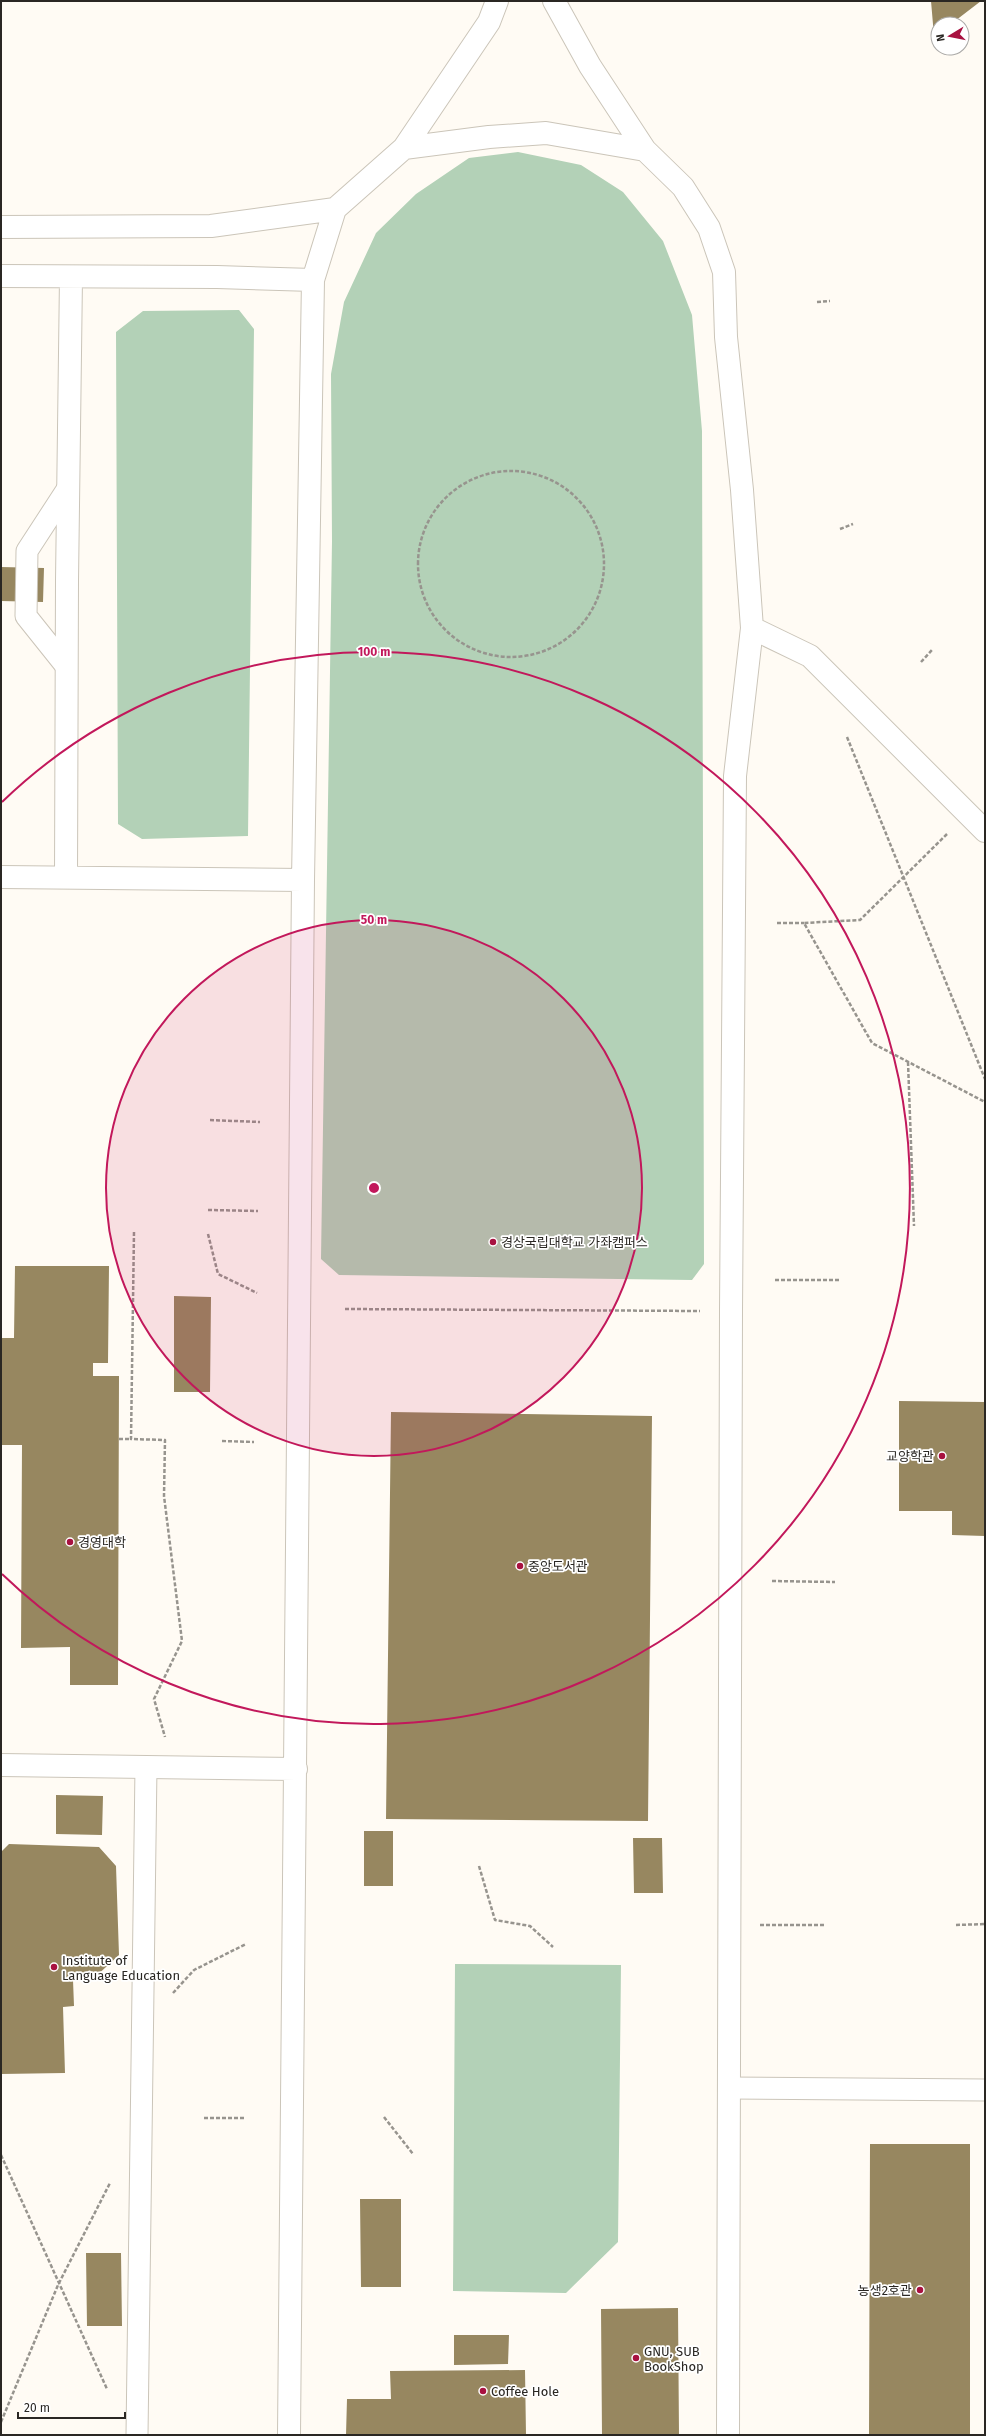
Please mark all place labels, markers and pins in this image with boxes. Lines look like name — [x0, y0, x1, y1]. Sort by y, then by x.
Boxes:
centre of rings — [367, 1181, 381, 1195]
place label: 경상국립대학교 가좌캠퍼스 — [501, 1235, 648, 1250]
marker: 경상국립대학교 가좌캠퍼스 — [488, 1237, 498, 1247]
place label: 교양학관 — [886, 1449, 934, 1464]
marker: 교양학관 — [937, 1451, 947, 1461]
place label: 경영대학 — [78, 1535, 126, 1550]
marker: 경영대학 — [65, 1537, 75, 1547]
place label: 중앙도서관 — [528, 1559, 588, 1574]
marker: 중앙도서관 — [515, 1561, 525, 1571]
place label: Institute of Language Education — [62, 1953, 180, 1983]
marker: Institute of Language Education — [49, 1962, 59, 1972]
place label: 농생2호관 — [858, 2283, 912, 2298]
marker: 농생2호관 — [915, 2285, 925, 2295]
place label: GNU, SUB BookShop — [644, 2344, 704, 2374]
marker: GNU, SUB BookShop — [631, 2353, 641, 2363]
place label: Coffee Hole — [491, 2384, 559, 2399]
marker: Coffee Hole — [478, 2386, 488, 2396]

